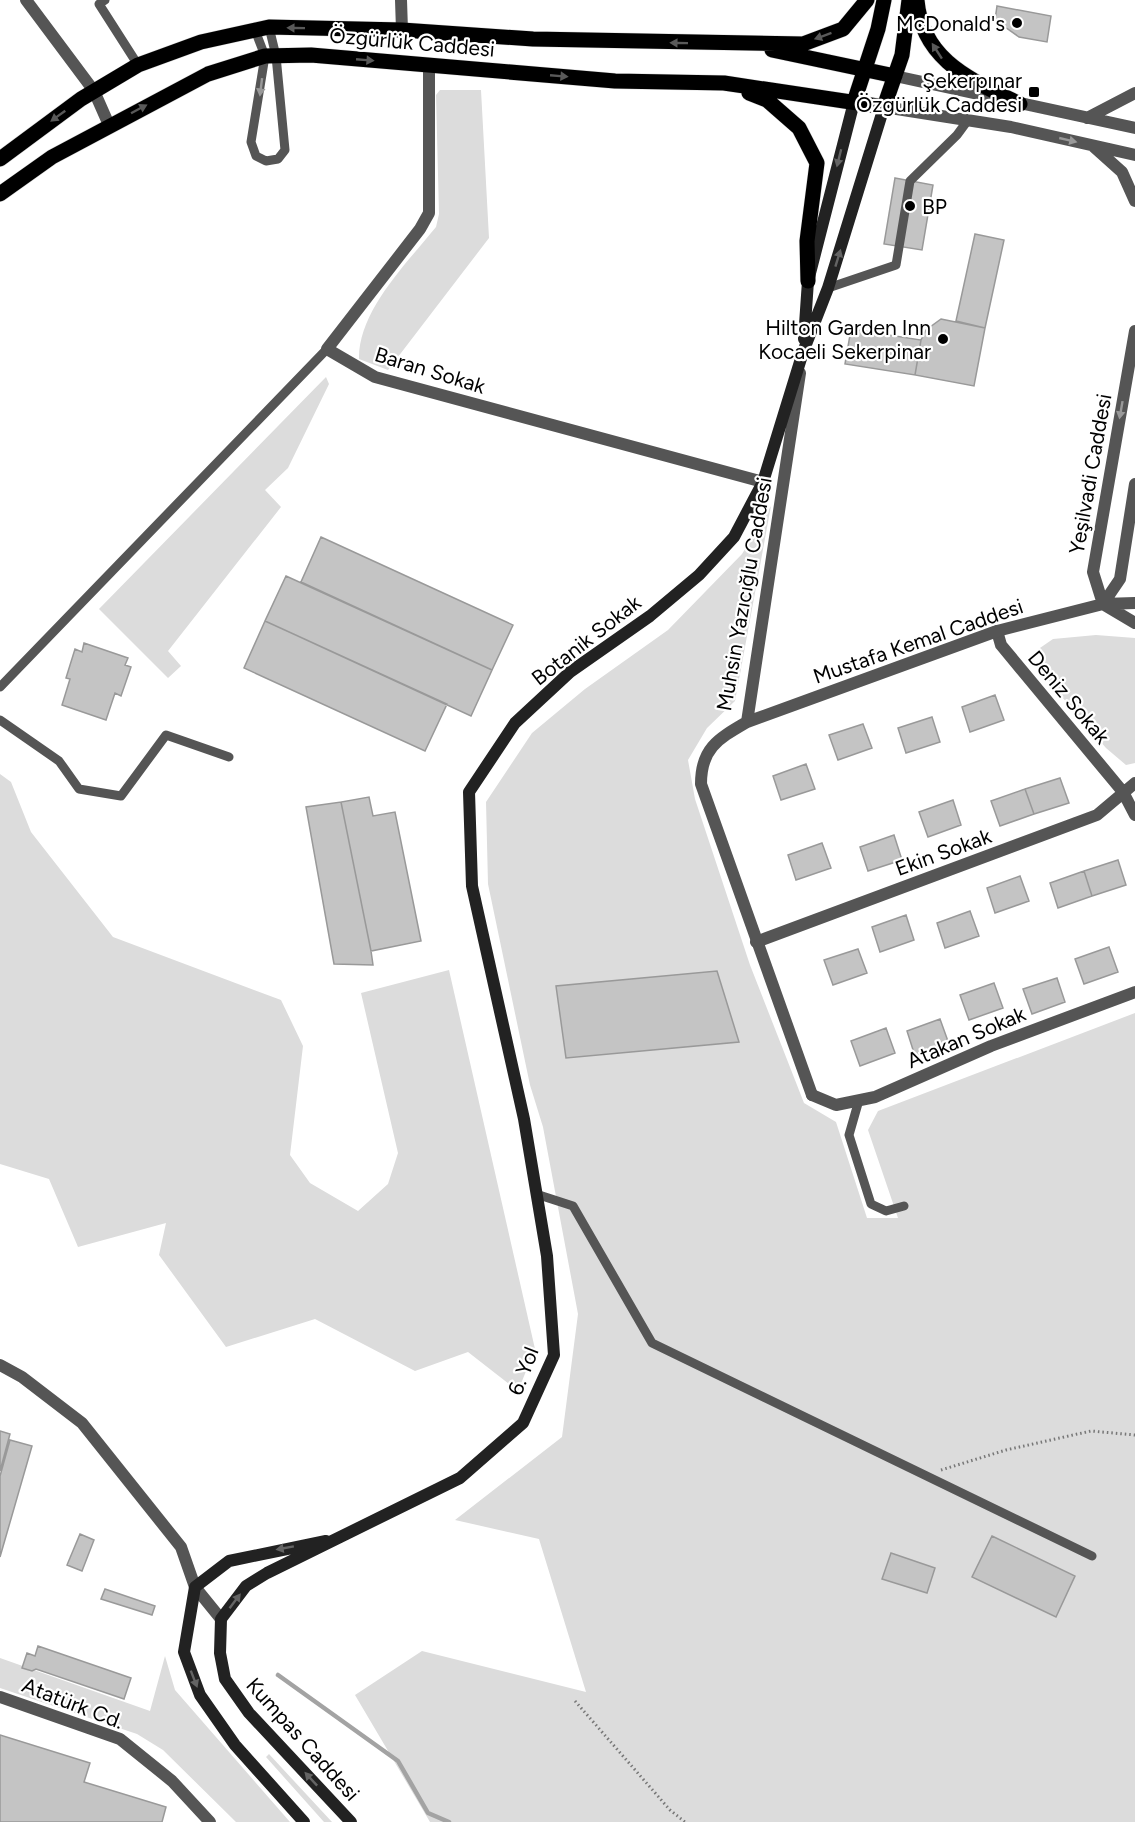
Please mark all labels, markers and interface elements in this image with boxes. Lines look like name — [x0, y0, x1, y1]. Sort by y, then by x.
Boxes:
place label: McDonald's — [896, 11, 1005, 36]
marker: McDonald's — [1010, 16, 1024, 30]
street label: Özgürlük Caddesi — [328, 22, 496, 62]
one-way arrow — [286, 23, 305, 32]
one-way arrow — [814, 32, 832, 42]
one-way arrow — [670, 38, 689, 47]
one-way arrow — [932, 43, 943, 59]
one-way arrow — [355, 55, 374, 64]
place label: Şekerpınar Özgürlük Caddesi — [856, 68, 1022, 117]
one-way arrow — [550, 71, 569, 81]
one-way arrow — [256, 77, 266, 96]
marker: Şekerpınar Özgürlük Caddesi — [1027, 85, 1041, 99]
one-way arrow — [131, 104, 148, 114]
one-way arrow — [51, 109, 66, 121]
one-way arrow — [1059, 135, 1077, 145]
one-way arrow — [834, 149, 844, 168]
place label: BP — [922, 194, 947, 219]
marker: BP — [903, 199, 917, 213]
one-way arrow — [834, 249, 843, 267]
place label: Hilton Garden Inn Kocaeli Sekerpinar — [758, 315, 931, 364]
marker: Hilton Garden Inn Kocaeli Sekerpinar — [936, 332, 950, 346]
street label: Baran Sokak — [372, 341, 489, 399]
street label: Yeşilvadi Caddesi — [1064, 392, 1116, 556]
one-way arrow — [1116, 400, 1125, 419]
street label: Muhsin Yazıcığlu Caddesi — [711, 475, 777, 713]
street label: Botanik Sokak — [526, 589, 646, 690]
street label: Mustafa Kemal Caddesi — [810, 593, 1026, 689]
street label: Deniz Sokak — [1023, 645, 1116, 749]
street label: Ekin Sokak — [892, 823, 995, 881]
street label: Atakan Sokak — [903, 1000, 1030, 1073]
street label: 6. Yol — [502, 1343, 544, 1399]
one-way arrow — [275, 1544, 294, 1553]
one-way arrow — [228, 1593, 241, 1609]
one-way arrow — [190, 1670, 199, 1688]
street label: Atatürk Cd. — [19, 1672, 127, 1734]
street label: Kumpas Caddesi — [241, 1672, 365, 1806]
one-way arrow — [305, 1773, 319, 1787]

